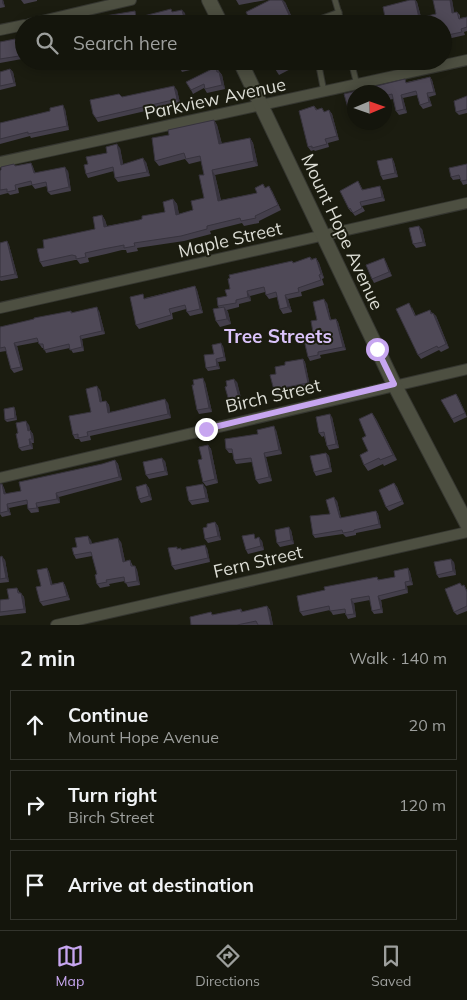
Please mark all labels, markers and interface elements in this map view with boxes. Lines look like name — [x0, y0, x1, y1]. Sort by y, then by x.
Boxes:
search box — [15, 15, 452, 70]
icon: search — [33, 29, 61, 57]
text: Search here — [73, 31, 177, 55]
street label: Parkview Avenue — [142, 72, 288, 125]
north arrow — [347, 85, 392, 130]
street label: Mount Hope Avenue — [296, 150, 389, 314]
street label: Maple Street — [176, 216, 284, 263]
district label: Tree Streets — [224, 324, 332, 348]
route start — [366, 338, 389, 361]
street label: Birch Street — [223, 373, 323, 418]
route end — [195, 418, 218, 441]
street label: Fern Street — [211, 540, 305, 583]
text: 2 min — [20, 645, 75, 671]
text: Walk · 140 m — [349, 648, 447, 668]
text: Continue — [68, 703, 148, 727]
icon: ahead — [21, 711, 49, 739]
text: 20 m — [409, 715, 446, 735]
text: Mount Hope Avenue — [68, 727, 219, 747]
text: Turn right — [68, 783, 157, 807]
icon: right — [21, 791, 49, 819]
text: 120 m — [399, 795, 446, 815]
text: Birch Street — [68, 807, 154, 827]
icon: arrive — [21, 871, 49, 899]
text: Arrive at destination — [68, 873, 254, 897]
tab: Map — [56, 942, 84, 990]
tab: Directions — [195, 942, 260, 990]
tab: Saved — [371, 942, 411, 990]

